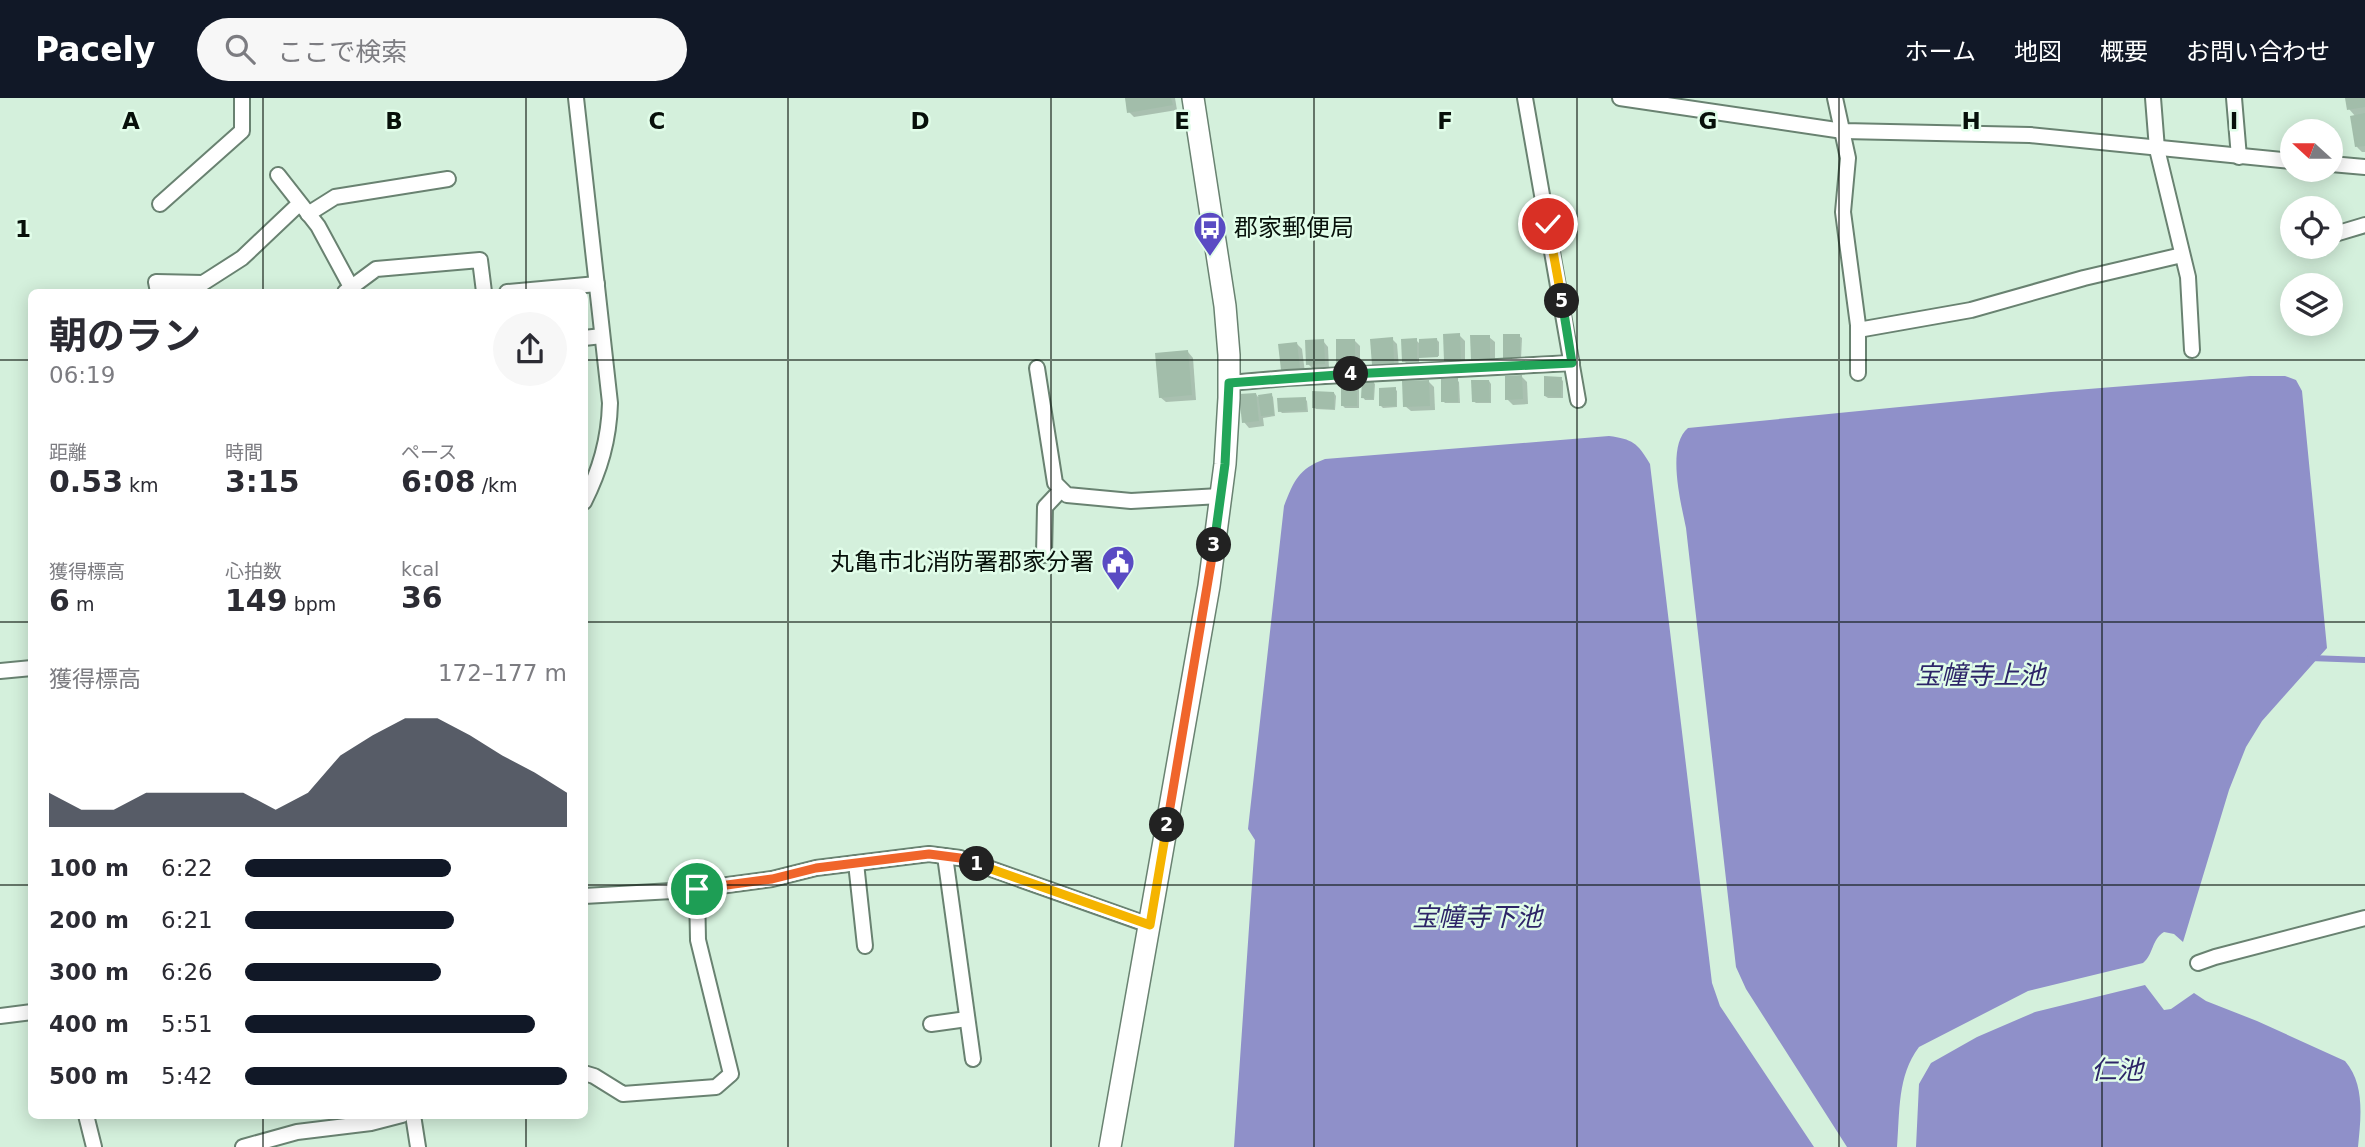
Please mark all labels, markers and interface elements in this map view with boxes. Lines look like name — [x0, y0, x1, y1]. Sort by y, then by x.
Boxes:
search box — [197, 18, 687, 81]
text: Pacely — [35, 30, 155, 69]
icon: search — [221, 30, 259, 68]
text: ここで検索 — [277, 37, 407, 67]
text: ホーム — [1905, 38, 1976, 66]
text: 地図 — [2014, 38, 2062, 66]
text: 概要 — [2100, 38, 2148, 66]
text: お問い合わせ — [2186, 38, 2330, 66]
text: A — [122, 108, 140, 134]
text: B — [385, 108, 403, 134]
text: C — [649, 108, 665, 134]
text: D — [910, 108, 930, 134]
text: E — [1174, 108, 1190, 134]
text: F — [1437, 108, 1453, 134]
text: G — [1699, 108, 1717, 134]
text: H — [1961, 108, 1981, 134]
text: I — [2230, 108, 2238, 134]
north arrow — [2280, 119, 2343, 182]
map controls — [2280, 119, 2343, 336]
pin — [1518, 194, 1578, 254]
button: locate — [2280, 196, 2343, 259]
icon: check — [1529, 205, 1567, 243]
bus stop icon: 郡家郵便局 — [1191, 209, 1229, 258]
place label: 郡家郵便局 — [1234, 214, 1354, 242]
text: 1 — [15, 216, 31, 242]
button: layers — [2280, 273, 2343, 336]
pin: 5 — [1544, 284, 1580, 318]
text: 5 — [1555, 289, 1568, 311]
button: share — [493, 312, 567, 386]
text: 朝のラン — [49, 314, 201, 358]
pin: 4 — [1334, 356, 1368, 392]
text: 06:19 — [49, 362, 115, 388]
text: 4 — [1344, 362, 1357, 384]
text: 距離 — [49, 441, 87, 463]
text: 時間 — [225, 441, 263, 463]
text: ペース — [401, 441, 457, 463]
text: 0.53 — [49, 464, 123, 499]
text: 3:15 — [225, 464, 300, 499]
text: 6:08 — [401, 464, 476, 499]
text: km — [123, 474, 159, 496]
text: /km — [476, 474, 518, 496]
pin: 3 — [1196, 528, 1232, 562]
text: 3 — [1207, 533, 1220, 555]
public building icon: 丸亀市北消防署郡家分署 — [1099, 543, 1137, 592]
place label: 丸亀市北消防署郡家分署 — [830, 548, 1094, 576]
text: kcal — [401, 558, 439, 580]
text: 獲得標高 — [49, 560, 125, 582]
text: 心拍数 — [225, 560, 282, 582]
text: 36 — [401, 580, 443, 615]
text: 6 — [49, 583, 70, 618]
text: 149 — [225, 583, 288, 618]
text: m — [70, 593, 94, 615]
text: bpm — [288, 593, 336, 615]
text: 172–177 m — [438, 660, 567, 686]
water label: 宝幢寺上池 — [1915, 660, 2048, 690]
text: 獲得標高 — [49, 666, 141, 692]
pin: 2 — [1150, 808, 1184, 842]
text: 2 — [1160, 813, 1173, 835]
pin: 1 — [960, 846, 995, 882]
text: 1 — [970, 852, 983, 874]
text: 100 m — [49, 855, 129, 881]
text: 6:22 — [161, 855, 213, 881]
pin — [667, 859, 727, 919]
icon: arrive — [678, 870, 716, 908]
water label: 宝幢寺下池 — [1412, 902, 1545, 932]
text: 200 m — [49, 907, 129, 933]
text: 6:21 — [161, 907, 213, 933]
text: 300 m — [49, 959, 129, 985]
text: 6:26 — [161, 959, 213, 985]
text: 400 m — [49, 1011, 129, 1037]
text: 5:51 — [161, 1011, 213, 1037]
water label: 仁池 — [2091, 1055, 2146, 1085]
text: 500 m — [49, 1063, 129, 1089]
text: 5:42 — [161, 1063, 213, 1089]

